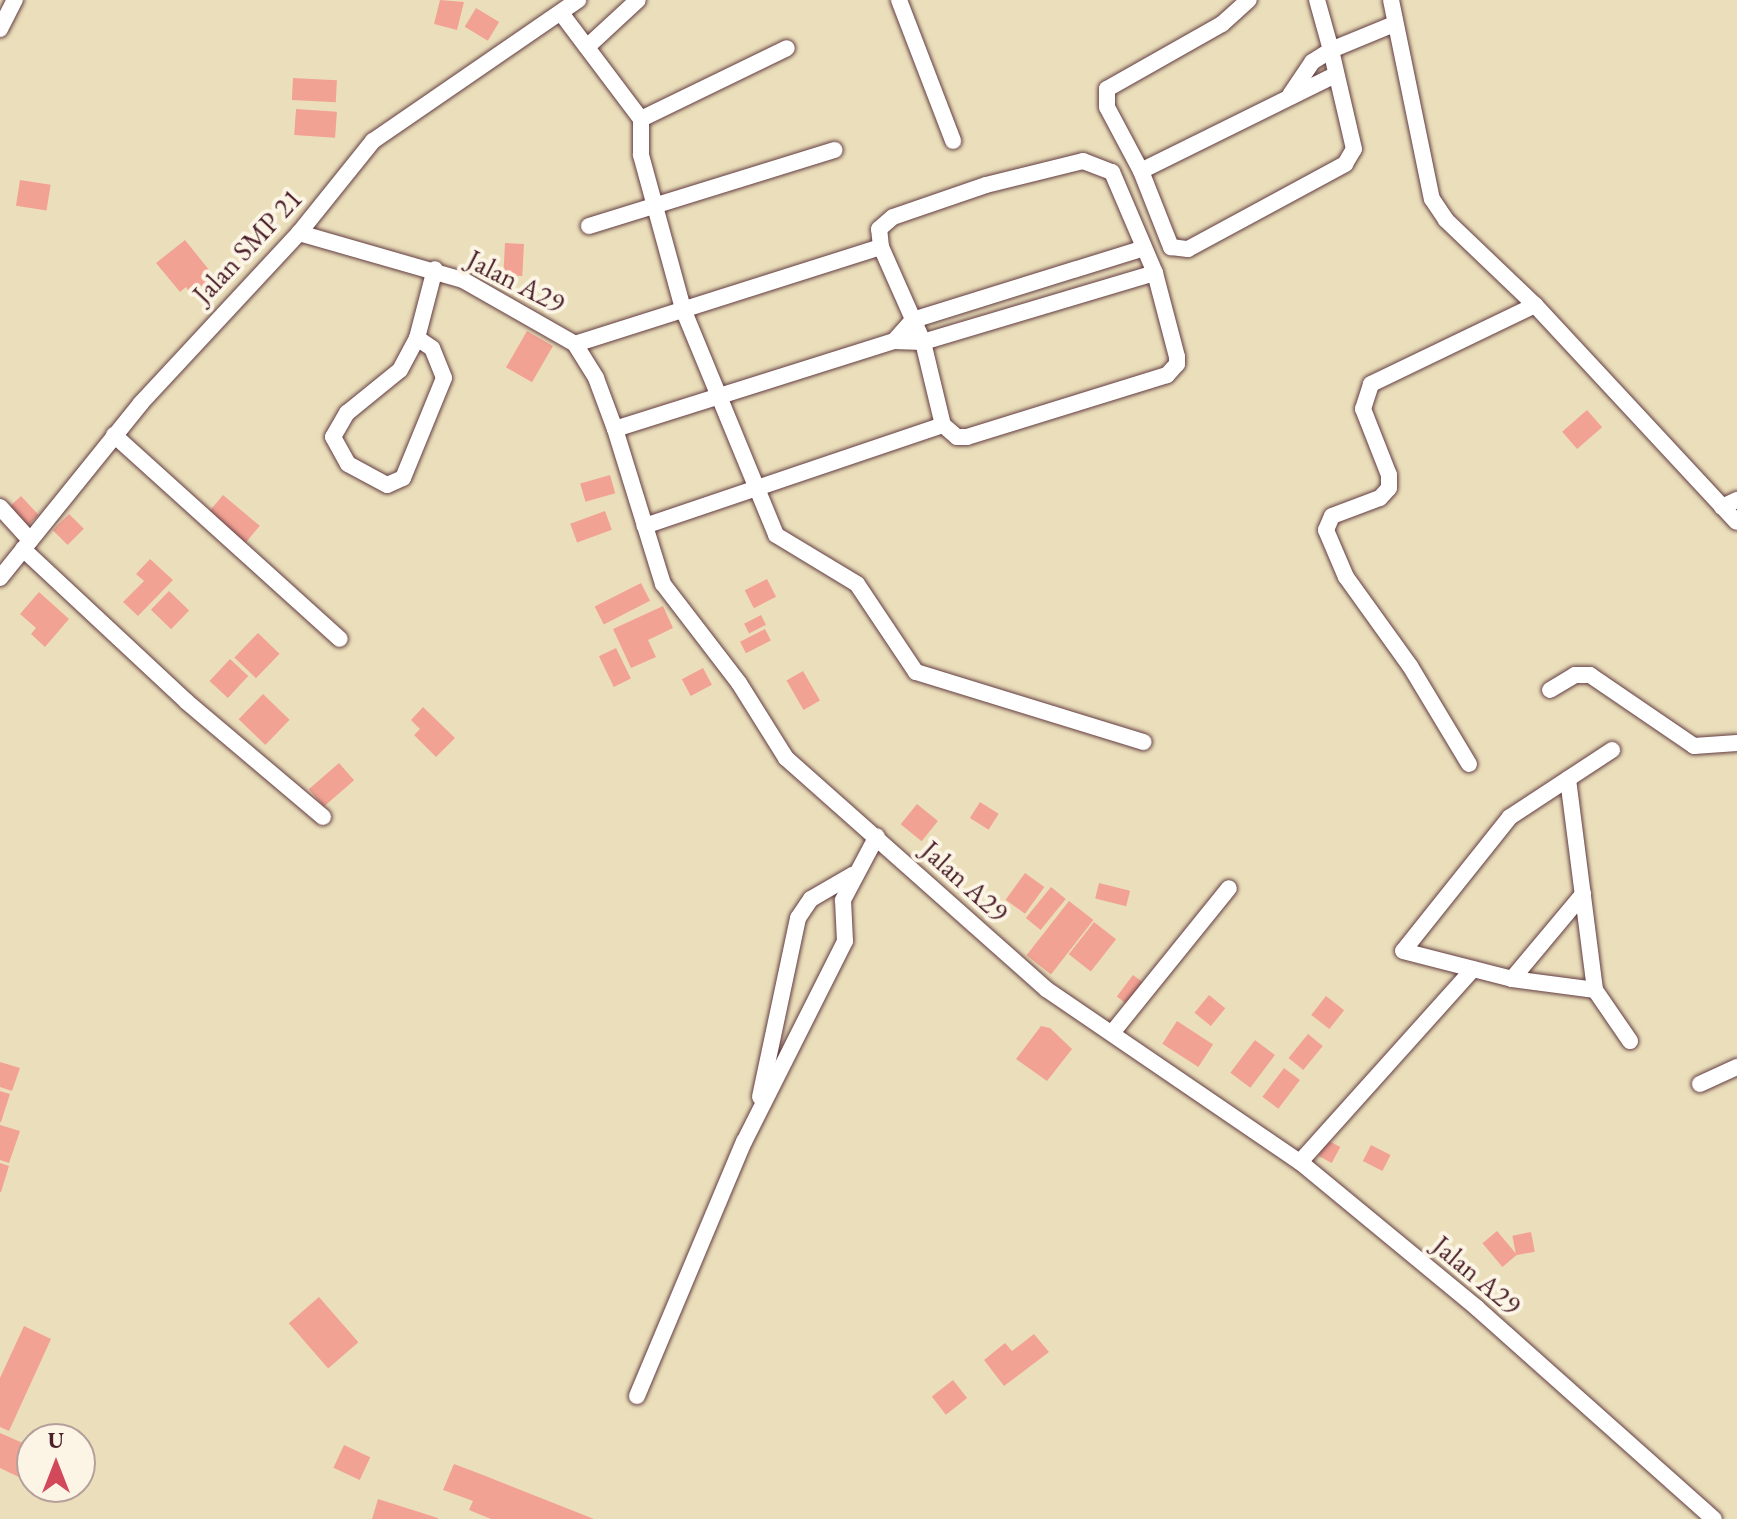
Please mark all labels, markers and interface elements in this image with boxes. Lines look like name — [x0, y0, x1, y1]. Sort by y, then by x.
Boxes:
street label: Jalan SMP 21 — [185, 181, 309, 311]
street label: Jalan A29 — [461, 242, 571, 320]
street label: Jalan A29 — [915, 833, 1015, 929]
street label: Jalan A29 — [1426, 1228, 1528, 1322]
north arrow — [16, 1423, 96, 1503]
text: U — [48, 1426, 64, 1455]

